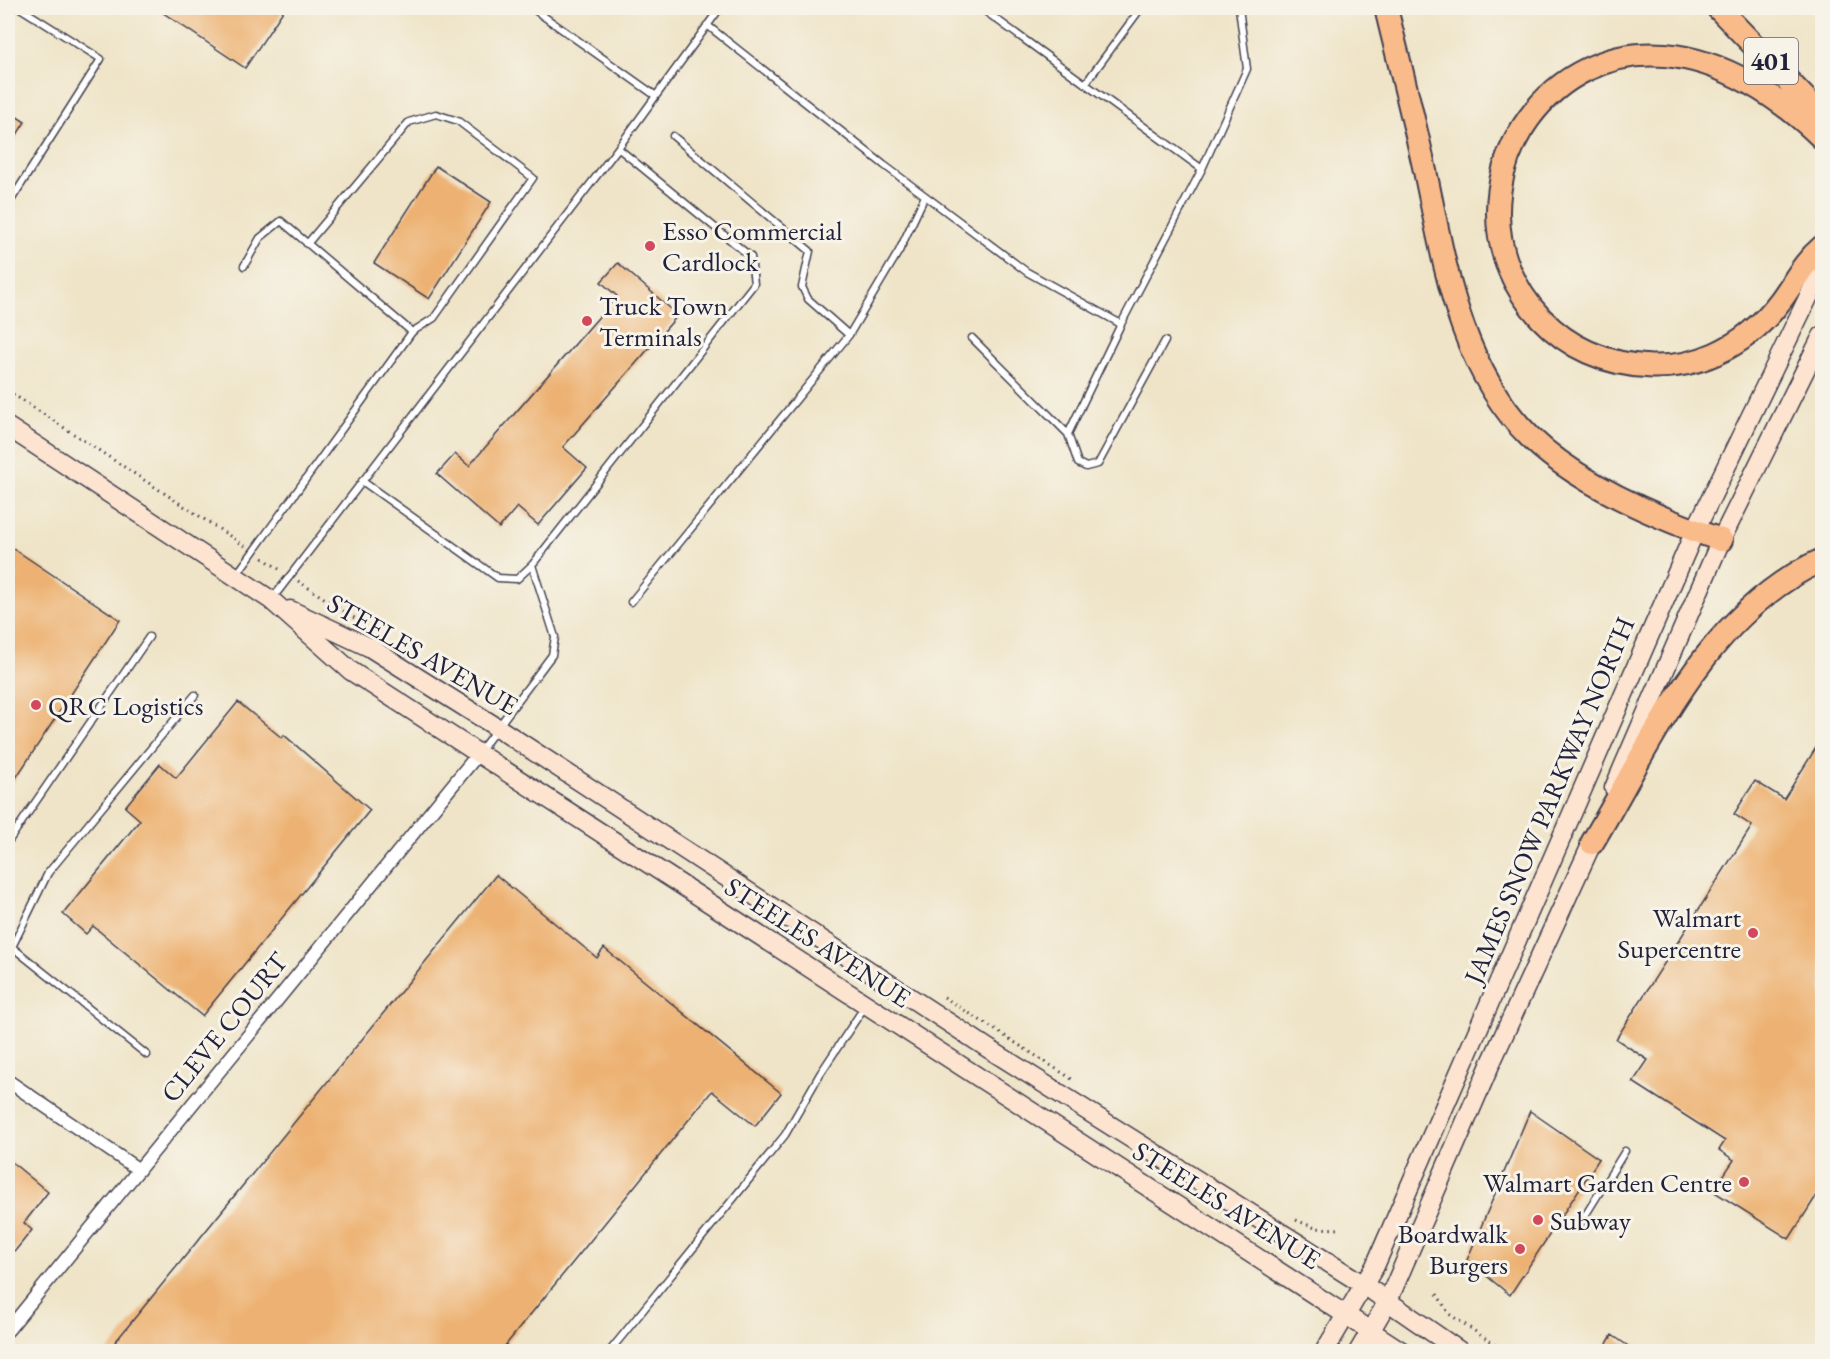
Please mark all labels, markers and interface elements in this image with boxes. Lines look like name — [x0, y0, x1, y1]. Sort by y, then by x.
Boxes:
road number: 401 — [1744, 38, 1798, 84]
place label: Esso Commercial Cardlock — [662, 213, 842, 279]
marker: Esso Commercial Cardlock — [643, 239, 657, 253]
place label: Truck Town Terminals — [599, 288, 728, 354]
marker: Truck Town Terminals — [580, 314, 594, 328]
street label: STEELES AVENUE — [321, 585, 525, 723]
street label: JAMES SNOW PARKWAY NORTH — [1455, 611, 1642, 991]
place label: QRC Logistics — [48, 688, 203, 723]
marker: QRC Logistics — [29, 698, 43, 712]
street label: STEELES AVENUE — [718, 869, 918, 1015]
place label: Walmart Supercentre — [1617, 900, 1742, 966]
marker: Walmart Supercentre — [1746, 926, 1760, 940]
street label: CLEVE COURT — [153, 944, 296, 1109]
street label: STEELES AVENUE — [1127, 1133, 1327, 1277]
place label: Walmart Garden Centre — [1483, 1165, 1732, 1200]
marker: Walmart Garden Centre — [1737, 1175, 1751, 1189]
place label: Subway — [1550, 1203, 1631, 1238]
marker: Subway — [1531, 1213, 1545, 1227]
place label: Boardwalk Burgers — [1398, 1216, 1508, 1282]
marker: Boardwalk Burgers — [1513, 1242, 1527, 1256]

